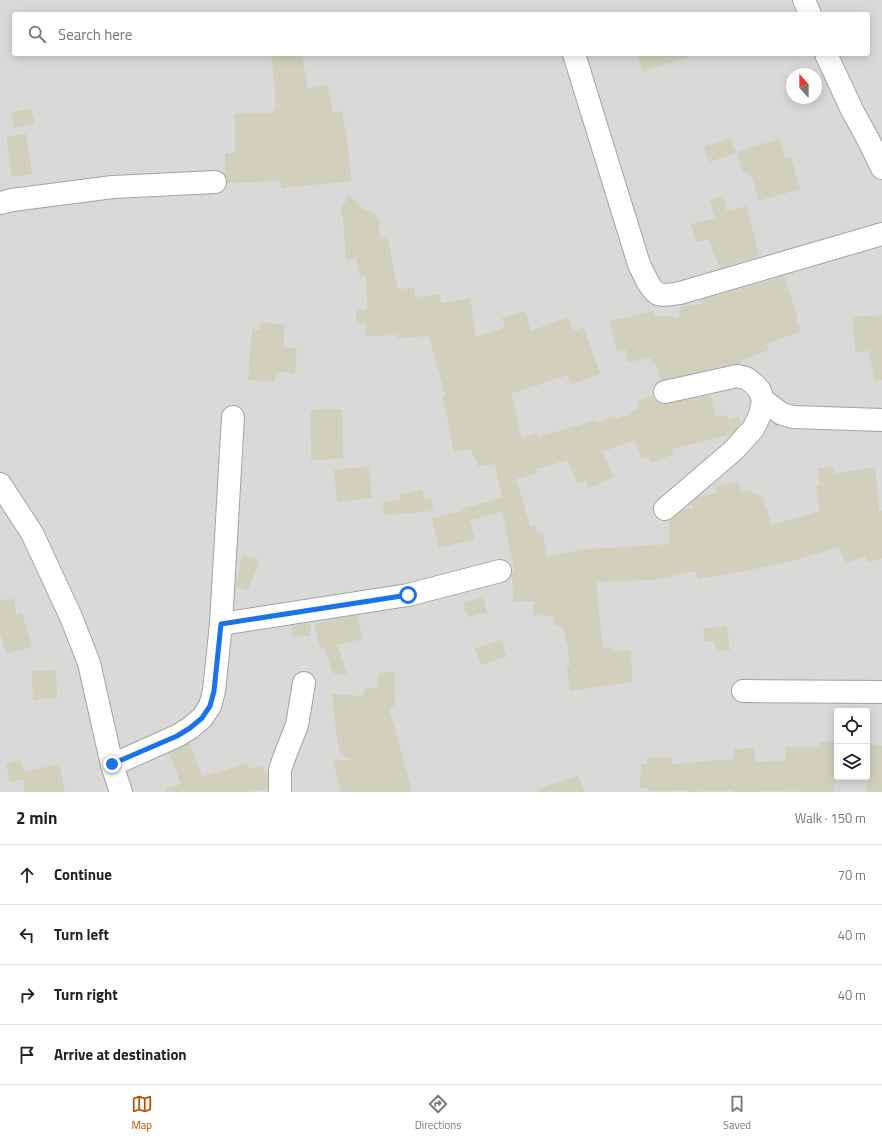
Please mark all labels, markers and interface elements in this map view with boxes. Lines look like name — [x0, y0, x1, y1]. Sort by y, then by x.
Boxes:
search box — [12, 12, 870, 56]
icon: search — [26, 23, 48, 45]
text: Search here — [58, 23, 132, 46]
north arrow — [786, 68, 822, 104]
route start — [399, 586, 417, 604]
map controls — [834, 708, 870, 780]
button: locate — [834, 708, 870, 744]
button: layers — [834, 744, 870, 780]
route end — [103, 755, 121, 773]
text: 2 min — [16, 805, 57, 831]
text: Walk · 150 m — [795, 808, 866, 828]
text: Continue — [54, 863, 112, 886]
icon: ahead — [16, 864, 38, 886]
text: 70 m — [838, 865, 866, 885]
text: Turn left — [54, 923, 109, 946]
icon: left — [16, 924, 38, 946]
text: 40 m — [838, 925, 866, 945]
text: Turn right — [54, 983, 118, 1006]
icon: right — [16, 984, 38, 1006]
text: 40 m — [838, 985, 866, 1005]
text: Arrive at destination — [54, 1043, 187, 1066]
icon: arrive — [16, 1044, 38, 1066]
tab: Map — [131, 1093, 153, 1133]
tab: Directions — [415, 1093, 461, 1133]
tab: Saved — [723, 1093, 751, 1133]

